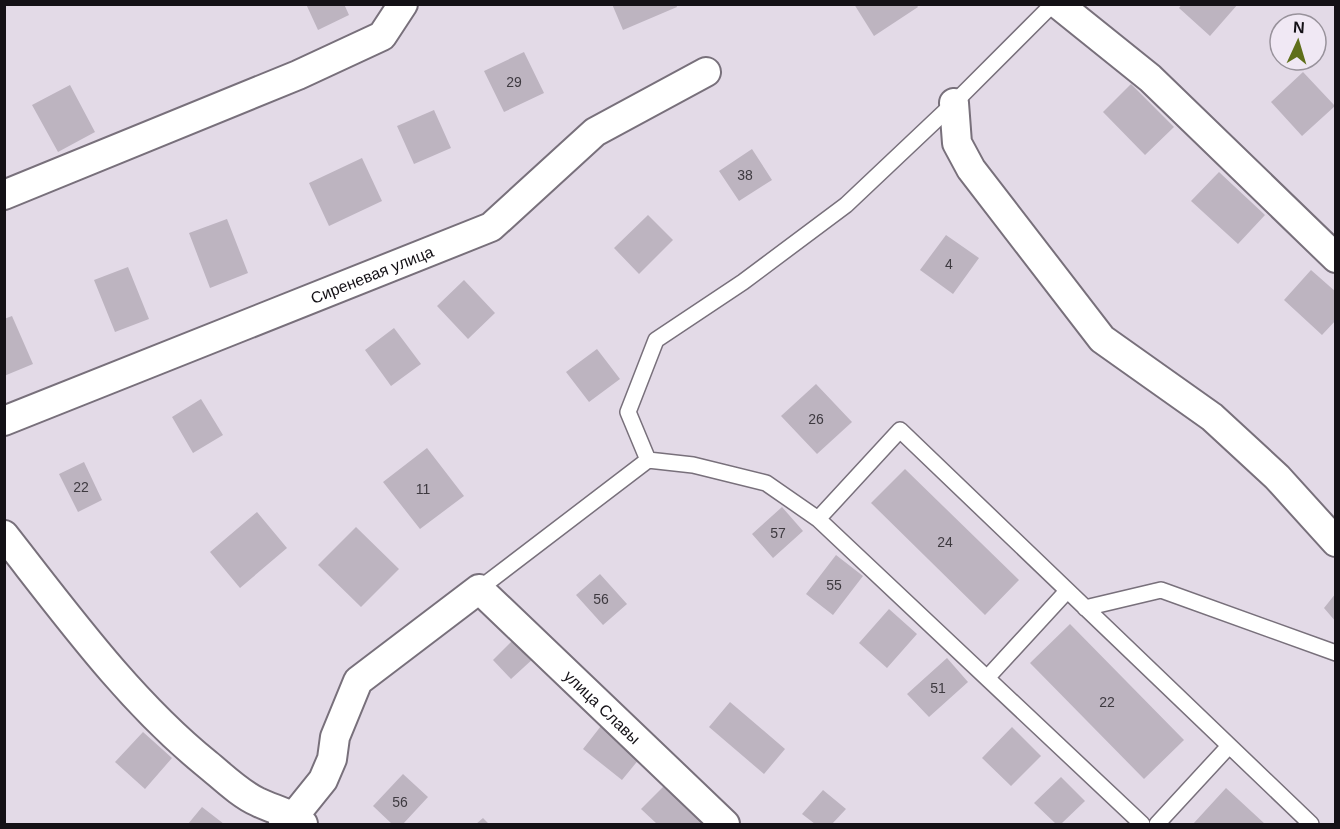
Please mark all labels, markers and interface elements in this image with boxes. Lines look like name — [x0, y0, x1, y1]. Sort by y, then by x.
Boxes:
north arrow — [1268, 12, 1328, 72]
text: N — [1293, 19, 1305, 36]
house number: 29 — [506, 74, 522, 90]
house number: 38 — [737, 167, 753, 183]
street label: Сиреневая улица — [308, 242, 436, 306]
house number: 4 — [945, 256, 953, 272]
house number: 26 — [808, 411, 824, 427]
house number: 22 — [73, 479, 89, 495]
house number: 11 — [416, 481, 430, 497]
house number: 57 — [770, 525, 786, 541]
house number: 24 — [937, 534, 953, 550]
house number: 55 — [826, 577, 842, 593]
house number: 56 — [593, 591, 609, 607]
street label: улица Славы — [561, 667, 644, 747]
house number: 51 — [930, 680, 946, 696]
house number: 22 — [1099, 694, 1115, 710]
house number: 56 — [392, 794, 408, 810]

